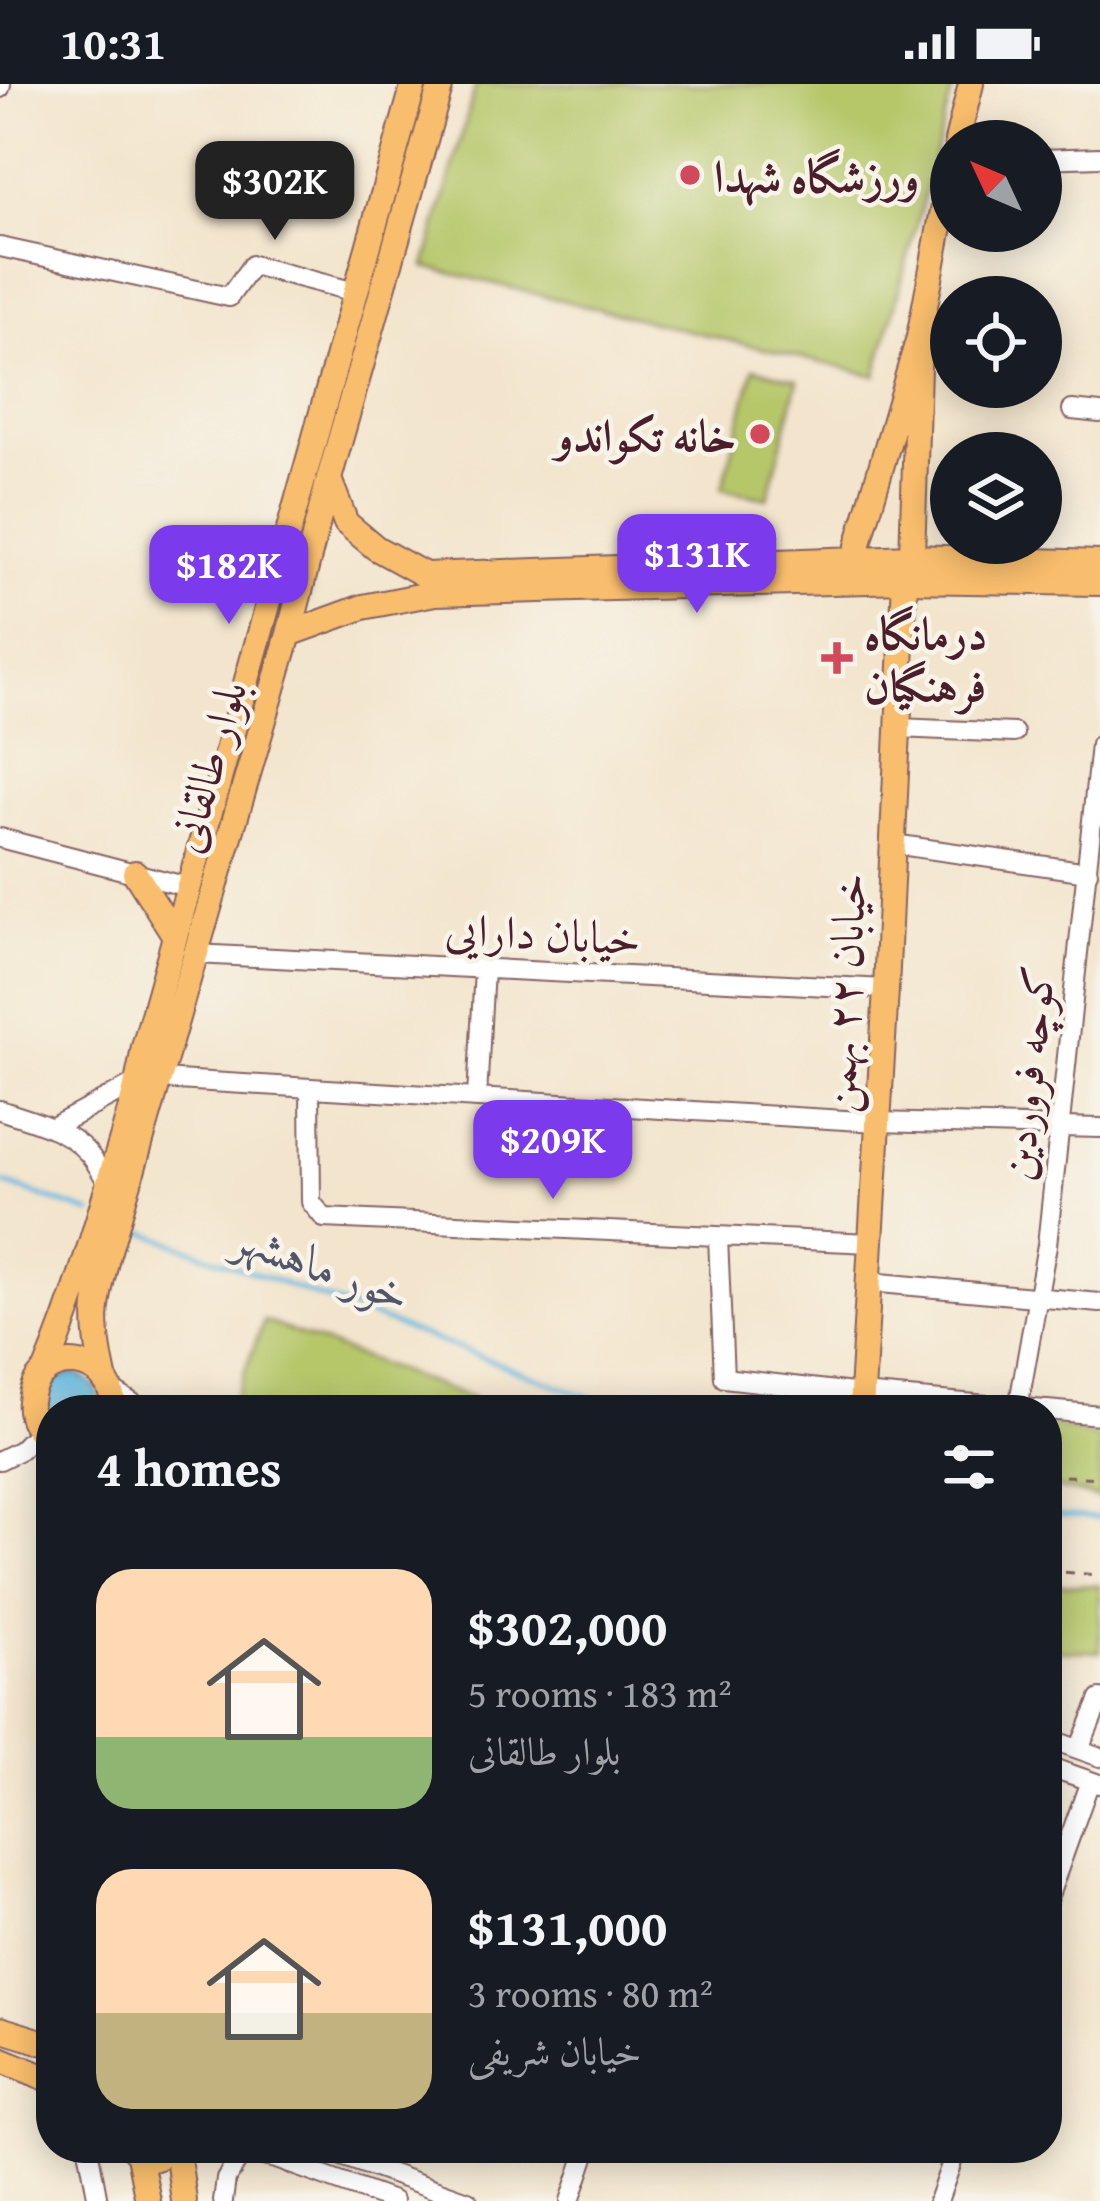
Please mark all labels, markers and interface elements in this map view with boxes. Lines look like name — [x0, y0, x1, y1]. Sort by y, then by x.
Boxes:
text: 10:31 — [60, 10, 166, 75]
north arrow — [930, 120, 1062, 252]
map controls — [930, 120, 1062, 564]
pin: $302K — [191, 141, 359, 243]
place label: ورزشگاه شهدا — [714, 143, 919, 208]
text: $302K — [222, 151, 328, 208]
marker: ورزشگاه شهدا — [677, 162, 703, 188]
button: locate — [930, 276, 1062, 408]
place label: خانه تکواندو — [550, 402, 736, 467]
marker: خانه تکواندو — [747, 421, 773, 447]
button: layers — [930, 432, 1062, 564]
pin: $131K — [613, 514, 781, 616]
text: $131K — [644, 524, 750, 581]
pin: $182K — [145, 525, 313, 627]
text: $182K — [176, 535, 282, 592]
place label: درمانگاه فرهنگیان — [864, 600, 987, 717]
marker: درمانگاه فرهنگیان — [821, 642, 853, 674]
street label: بلوار طالقانی — [152, 672, 262, 860]
street label: خیابان ۲۲ بهمن — [804, 871, 882, 1115]
street label: خیابان دارایی — [443, 895, 643, 971]
street label: کوچه فروردین — [983, 962, 1071, 1184]
pin: $209K — [469, 1100, 637, 1202]
text: $209K — [500, 1110, 606, 1167]
water label: خور ماهشهر — [221, 1199, 422, 1330]
text: 4 homes — [96, 1430, 282, 1505]
icon: filters — [936, 1434, 1002, 1500]
text: $302,000 — [468, 1589, 667, 1664]
icon: home — [192, 1617, 336, 1761]
text: 5 rooms · 183 m² — [468, 1664, 732, 1721]
text: بلوار طالقانی — [468, 1722, 621, 1779]
text: $131,000 — [468, 1889, 667, 1964]
icon: home — [192, 1917, 336, 2061]
text: 3 rooms · 80 m² — [468, 1964, 713, 2021]
text: خیابان شریفی — [468, 2022, 642, 2079]

